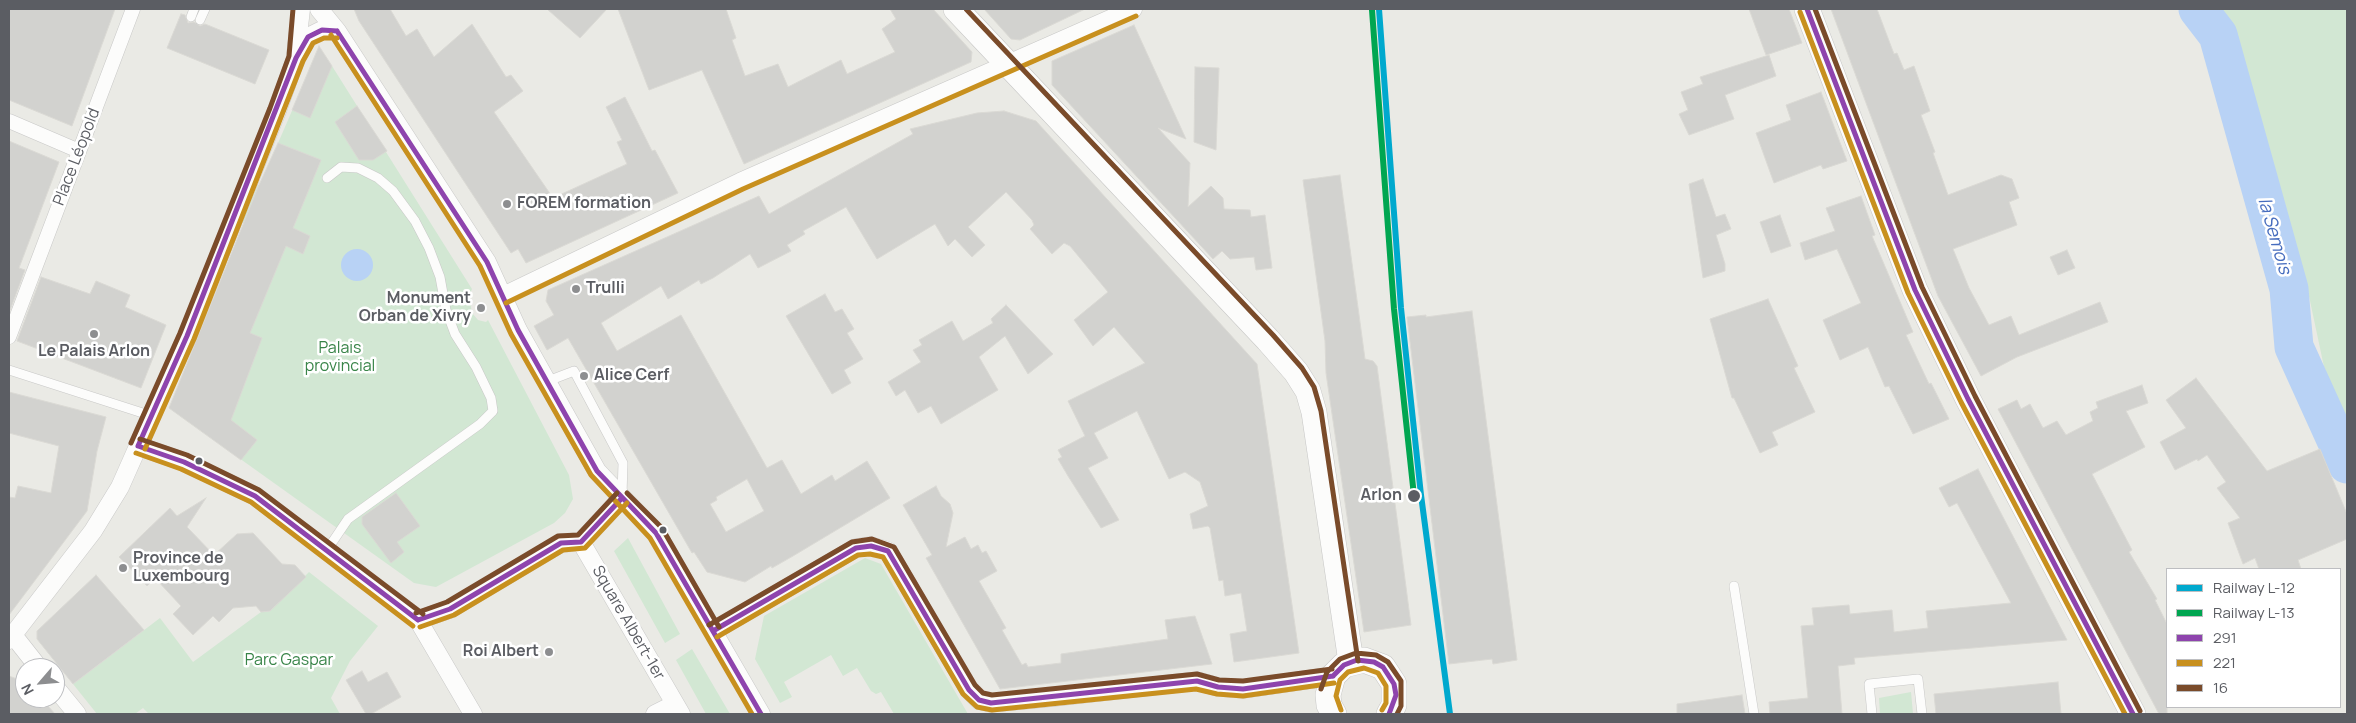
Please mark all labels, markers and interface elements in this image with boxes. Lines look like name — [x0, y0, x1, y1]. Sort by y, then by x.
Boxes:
street label: Place Léopold — [50, 106, 104, 208]
place label: FOREM formation — [517, 194, 651, 214]
water label: la Semois — [2253, 195, 2295, 277]
marker: FOREM formation — [501, 198, 513, 210]
place label: Trulli — [586, 279, 625, 299]
marker: Trulli — [570, 283, 582, 295]
place label: Monument Orban de Xivry — [359, 289, 471, 327]
marker: Monument Orban de Xivry — [475, 302, 487, 314]
marker: Le Palais Arlon — [88, 328, 100, 340]
park label: Palais provincial — [305, 339, 375, 377]
place label: Le Palais Arlon — [38, 342, 150, 362]
place label: Alice Cerf — [594, 366, 669, 386]
marker: Alice Cerf — [578, 370, 590, 382]
unlabelled marker — [194, 456, 204, 466]
place label: Arlon — [1361, 486, 1402, 506]
marker: Arlon — [1406, 488, 1422, 504]
unlabelled marker — [658, 525, 668, 535]
place label: Province de Luxembourg — [133, 549, 230, 587]
marker: Province de Luxembourg — [117, 562, 129, 574]
street label: Square Albert-1er — [587, 562, 669, 684]
legend — [2166, 568, 2341, 708]
text: Railway L-12 — [2213, 577, 2295, 598]
text: Railway L-13 — [2213, 602, 2295, 623]
text: 291 — [2213, 627, 2237, 648]
place label: Roi Albert — [463, 642, 539, 662]
marker: Roi Albert — [543, 646, 555, 658]
park label: Parc Gaspar — [245, 651, 333, 671]
text: 221 — [2213, 652, 2236, 673]
north arrow — [15, 658, 65, 708]
text: 16 — [2213, 677, 2228, 698]
text: N — [16, 681, 38, 698]

